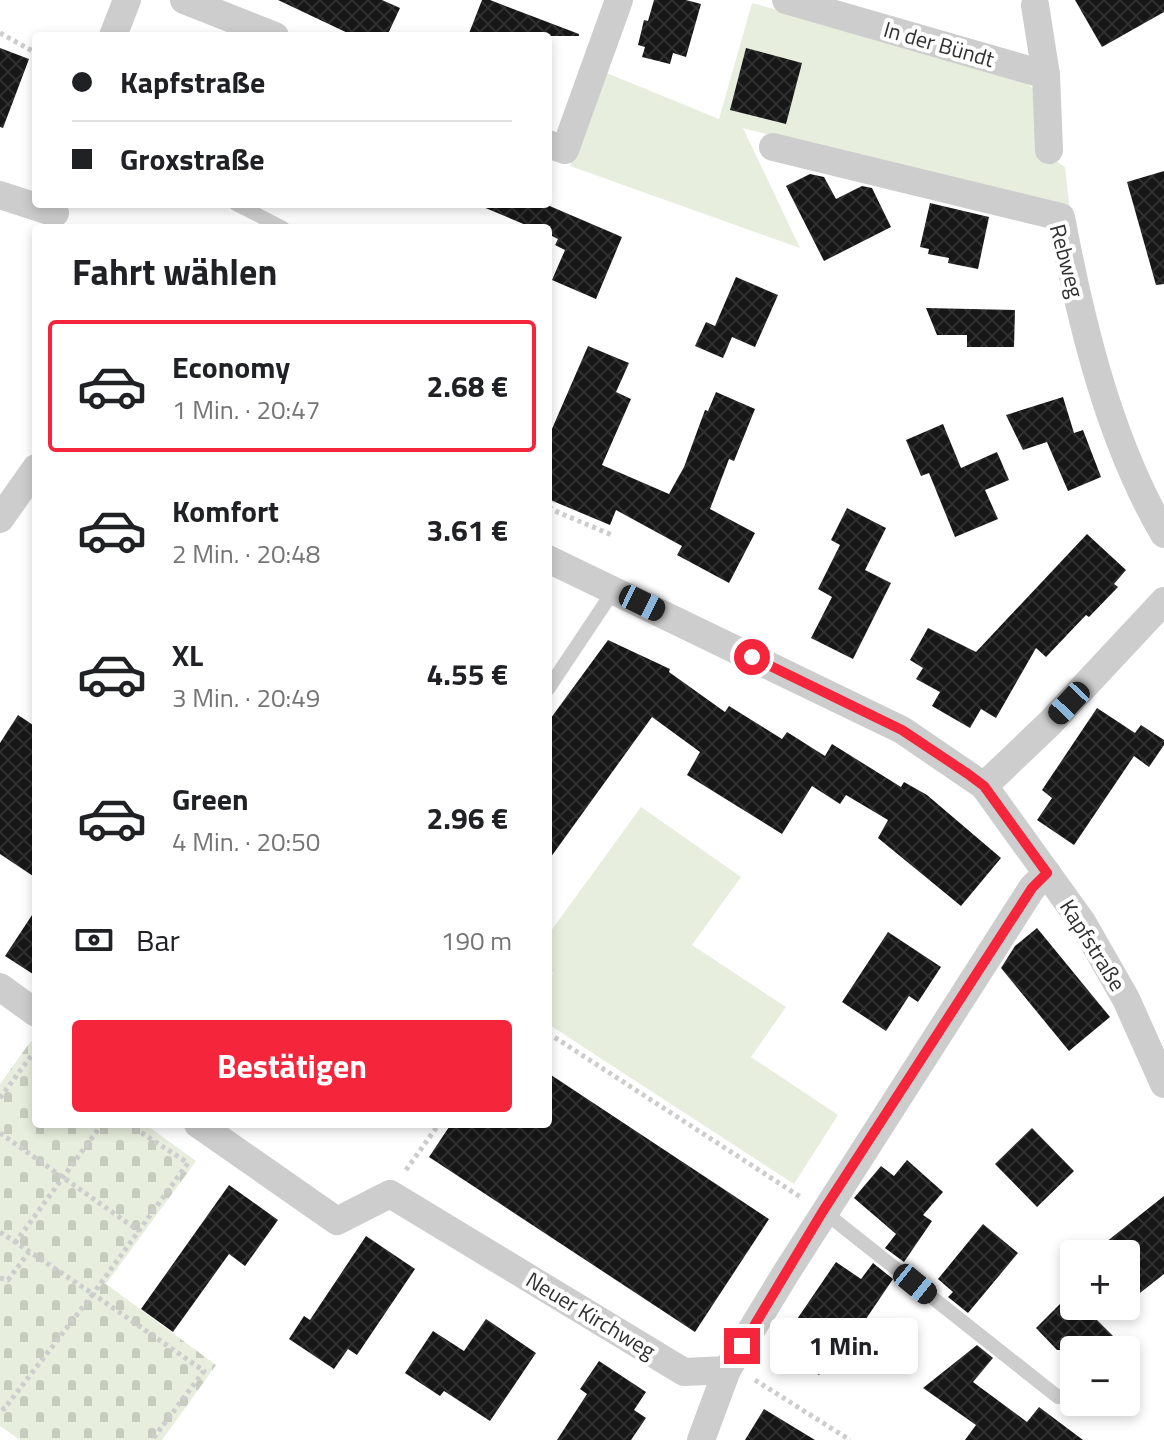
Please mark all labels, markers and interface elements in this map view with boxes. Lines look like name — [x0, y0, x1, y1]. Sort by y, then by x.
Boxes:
street label: In der Bündt — [880, 12, 999, 76]
text: Kapfstraße — [120, 59, 265, 105]
text: Groxstraße — [120, 136, 265, 182]
street label: Rebweg — [1041, 220, 1093, 302]
text: Fahrt wählen — [72, 244, 277, 299]
text: Economy — [172, 344, 290, 390]
icon: car — [76, 350, 148, 422]
text: 2.68 € — [427, 363, 508, 409]
text: 1 Min. · 20:47 — [172, 390, 320, 429]
text: Komfort — [172, 488, 279, 534]
icon: car — [76, 494, 148, 566]
text: 3.61 € — [427, 507, 508, 553]
text: 2 Min. · 20:48 — [172, 534, 320, 573]
car — [615, 582, 669, 624]
text: XL — [172, 632, 203, 678]
icon: car — [76, 638, 148, 710]
route start — [734, 639, 770, 675]
text: 4.55 € — [427, 651, 508, 697]
car — [1044, 677, 1094, 729]
text: 3 Min. · 20:49 — [172, 678, 320, 717]
text: Green — [172, 776, 249, 822]
icon: car — [76, 782, 148, 854]
text: 2.96 € — [427, 795, 508, 841]
text: 4 Min. · 20:50 — [172, 822, 320, 861]
street label: Kapfstraße — [1051, 892, 1135, 998]
text: Bar — [136, 917, 180, 963]
icon: cash — [72, 918, 116, 962]
text: 190 m — [441, 921, 512, 960]
button: Bestätigen — [72, 1020, 512, 1112]
map controls — [1060, 1240, 1140, 1416]
button: + — [1060, 1240, 1140, 1320]
car — [889, 1260, 941, 1308]
street label: Neuer Kirchweg — [520, 1263, 662, 1367]
callout: 1 Min. — [770, 1318, 918, 1374]
text: 1 Min. — [809, 1326, 879, 1365]
route end — [724, 1328, 760, 1364]
button: − — [1060, 1336, 1140, 1416]

